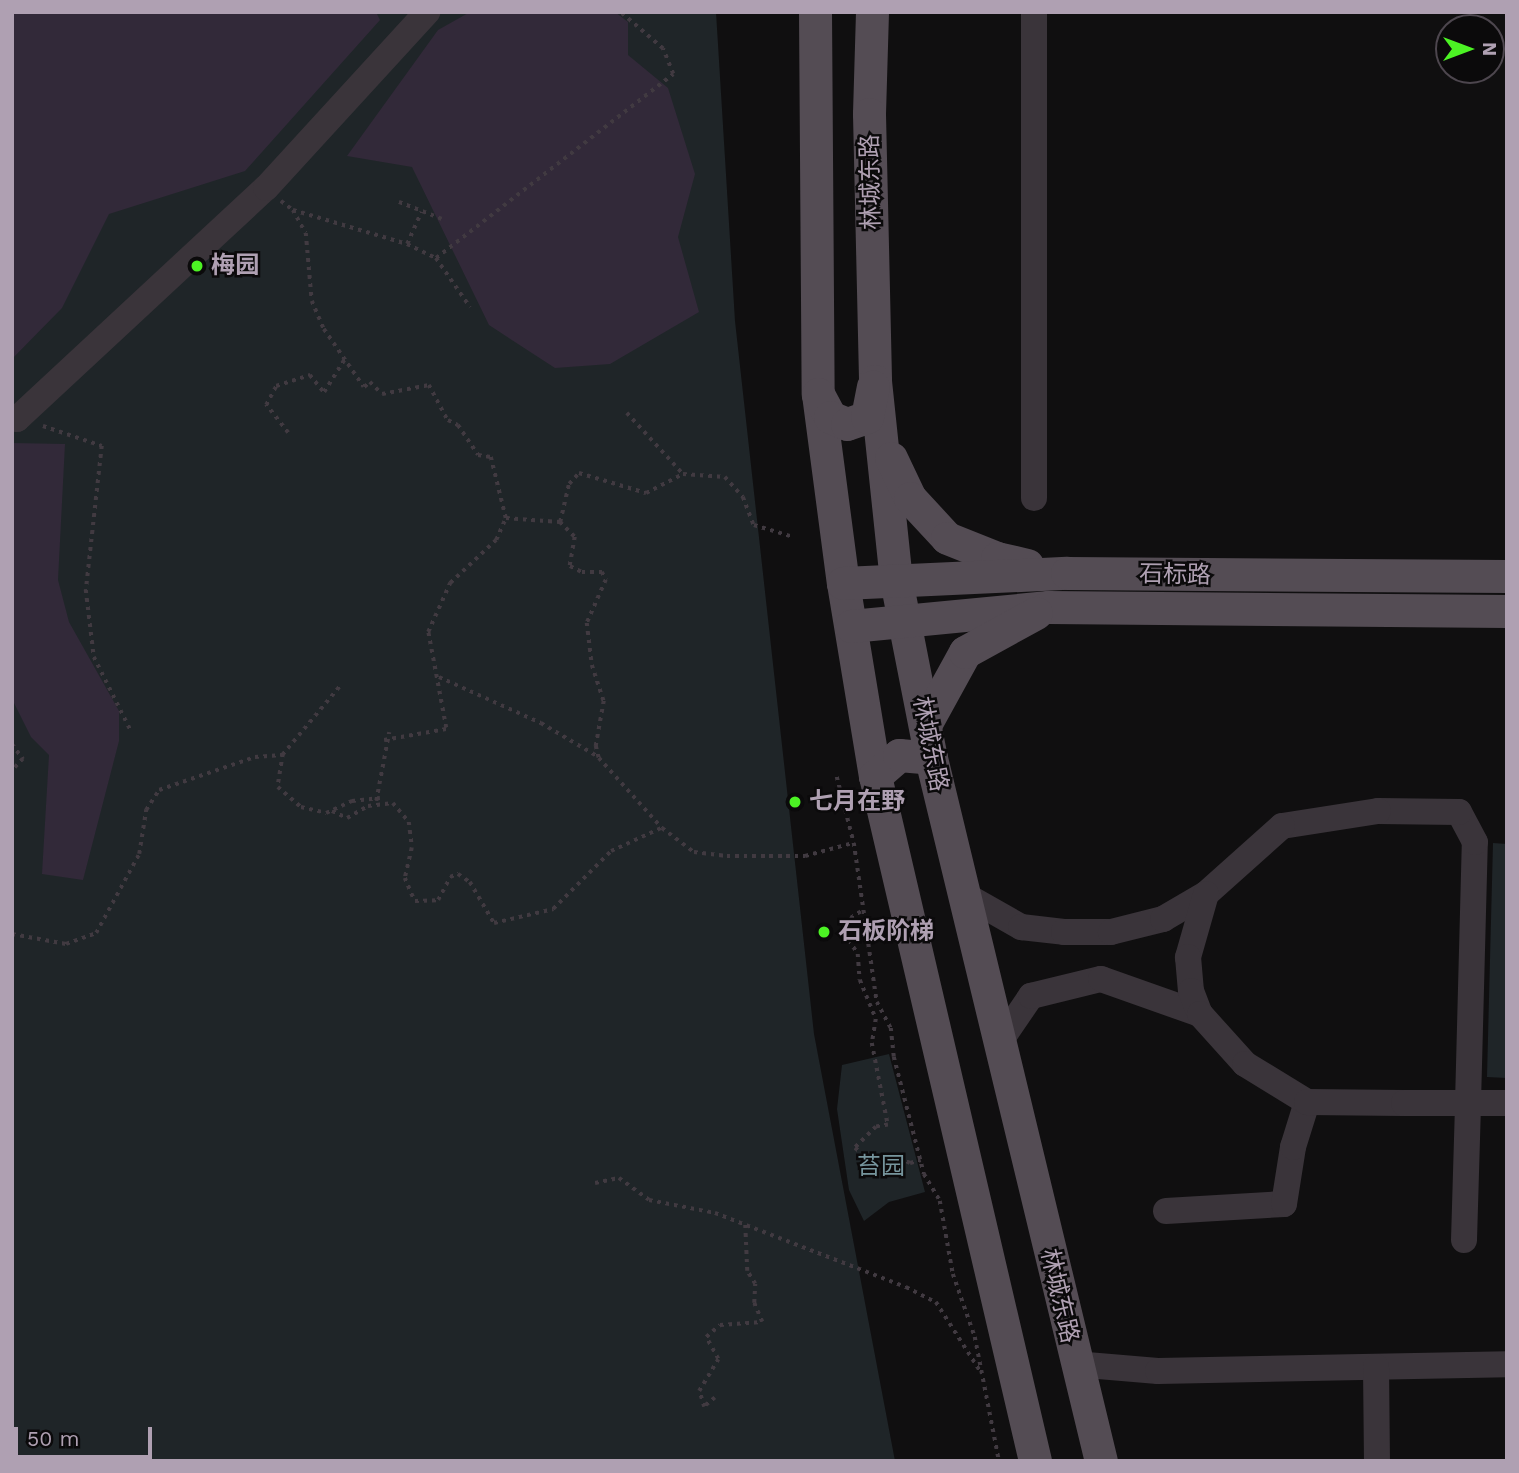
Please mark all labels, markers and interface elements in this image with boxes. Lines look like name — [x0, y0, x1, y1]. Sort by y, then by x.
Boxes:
north arrow — [1435, 14, 1505, 84]
text: N — [1478, 42, 1501, 56]
street label: 林城东路 — [856, 134, 886, 230]
place label: 梅园 — [211, 252, 259, 280]
marker: 梅园 — [189, 258, 205, 274]
street label: 石标路 — [1139, 560, 1211, 590]
street label: 林城东路 — [907, 694, 953, 794]
place label: 七月在野 — [809, 788, 905, 816]
marker: 七月在野 — [787, 794, 803, 810]
place label: 石板阶梯 — [838, 918, 934, 946]
marker: 石板阶梯 — [816, 924, 832, 940]
park label: 苔园 — [857, 1153, 905, 1181]
street label: 林城东路 — [1034, 1246, 1084, 1346]
scale bar — [18, 1414, 156, 1458]
text: 50 m — [27, 1426, 79, 1451]

